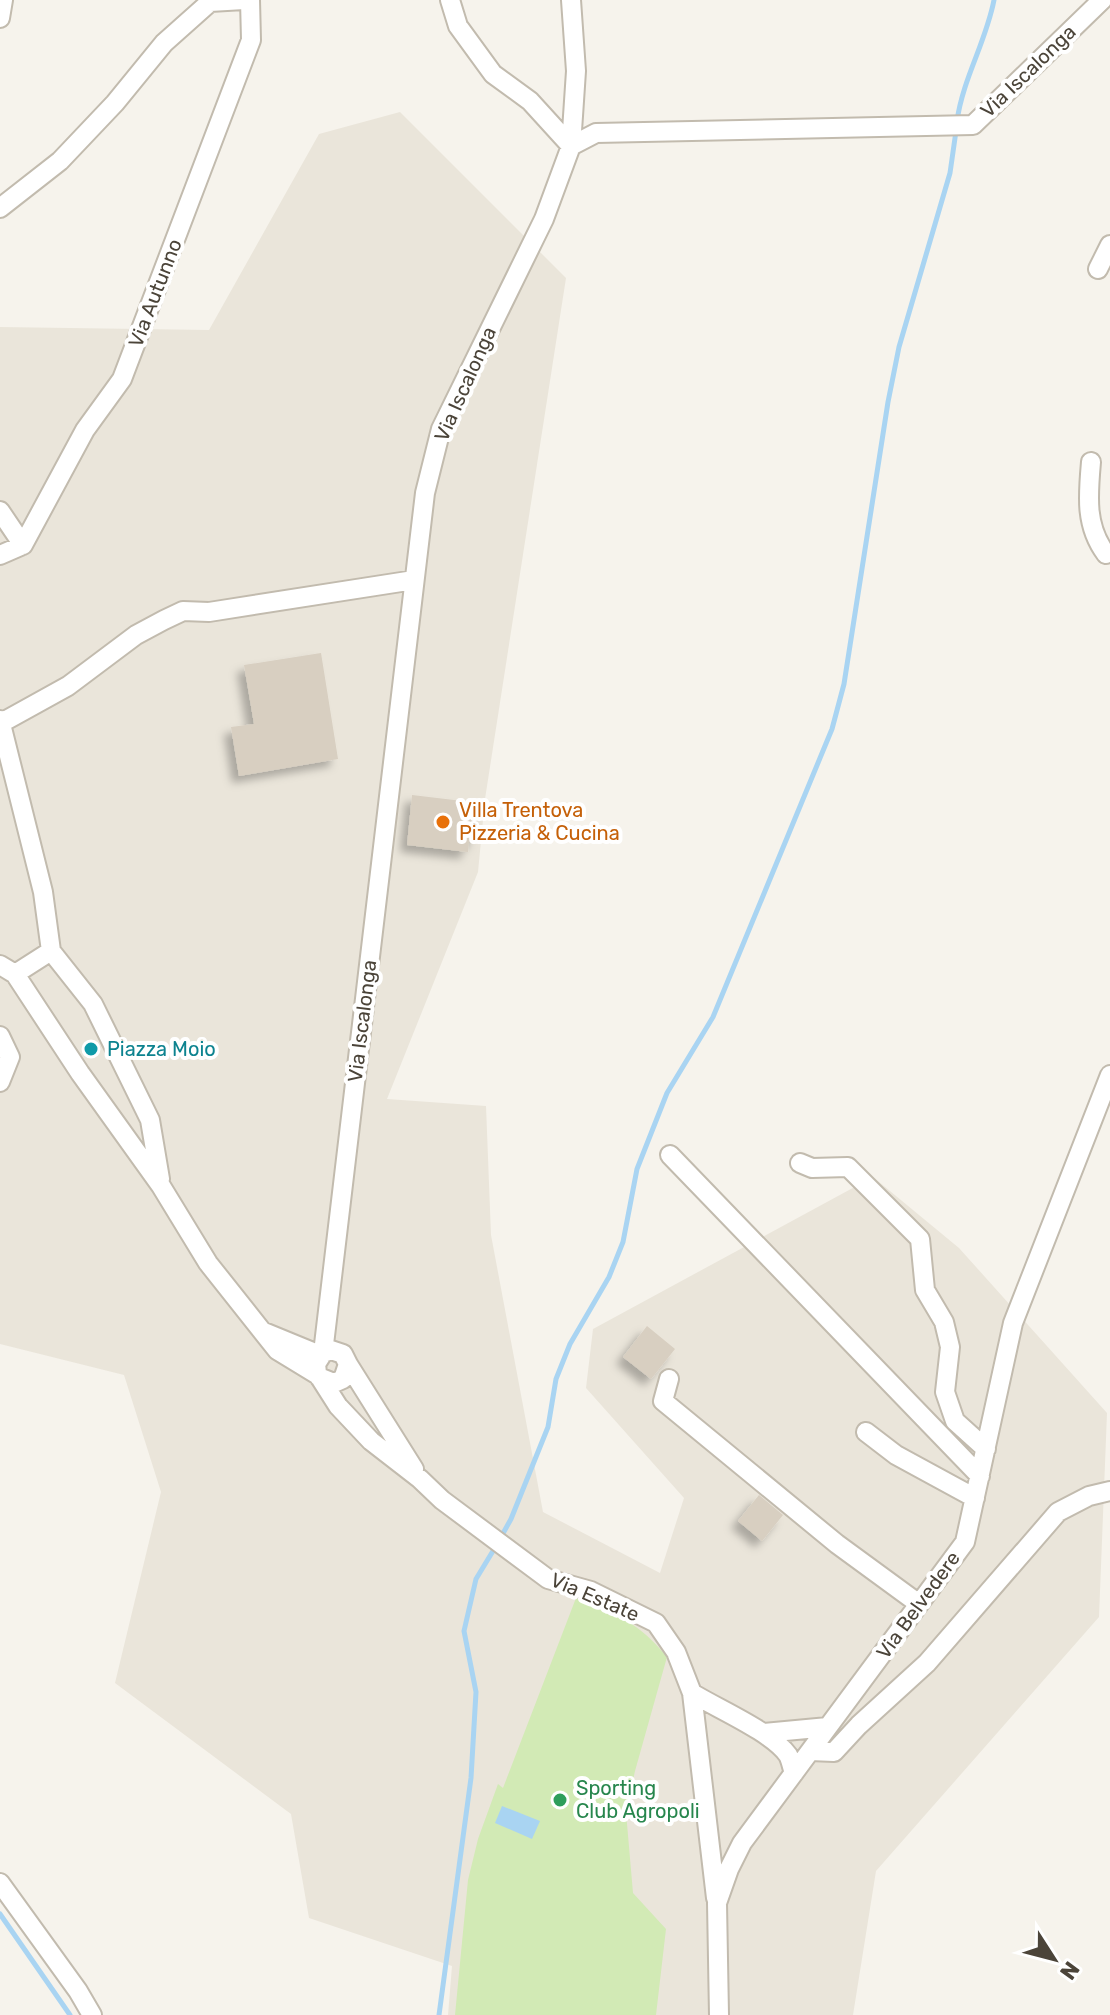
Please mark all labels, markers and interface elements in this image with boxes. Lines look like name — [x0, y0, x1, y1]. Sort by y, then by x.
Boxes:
street label: Via Iscalonga — [975, 20, 1081, 122]
street label: Via Autunno — [123, 235, 187, 351]
street label: Via Iscalonga — [429, 323, 501, 445]
place label: Villa Trentova Pizzeria & Cucina — [459, 798, 620, 845]
marker: Villa Trentova Pizzeria & Cucina — [434, 813, 452, 831]
street label: Via Iscalonga — [343, 958, 381, 1084]
place label: Piazza Moio — [107, 1037, 216, 1061]
marker: Piazza Moio — [82, 1040, 100, 1058]
street label: Via Belvedere — [871, 1547, 965, 1663]
street label: Via Estate — [547, 1568, 643, 1626]
place label: Sporting Club Agropoli — [576, 1776, 700, 1823]
marker: Sporting Club Agropoli — [551, 1791, 569, 1809]
north arrow — [1014, 1919, 1094, 1999]
text: N — [1054, 1956, 1085, 1985]

